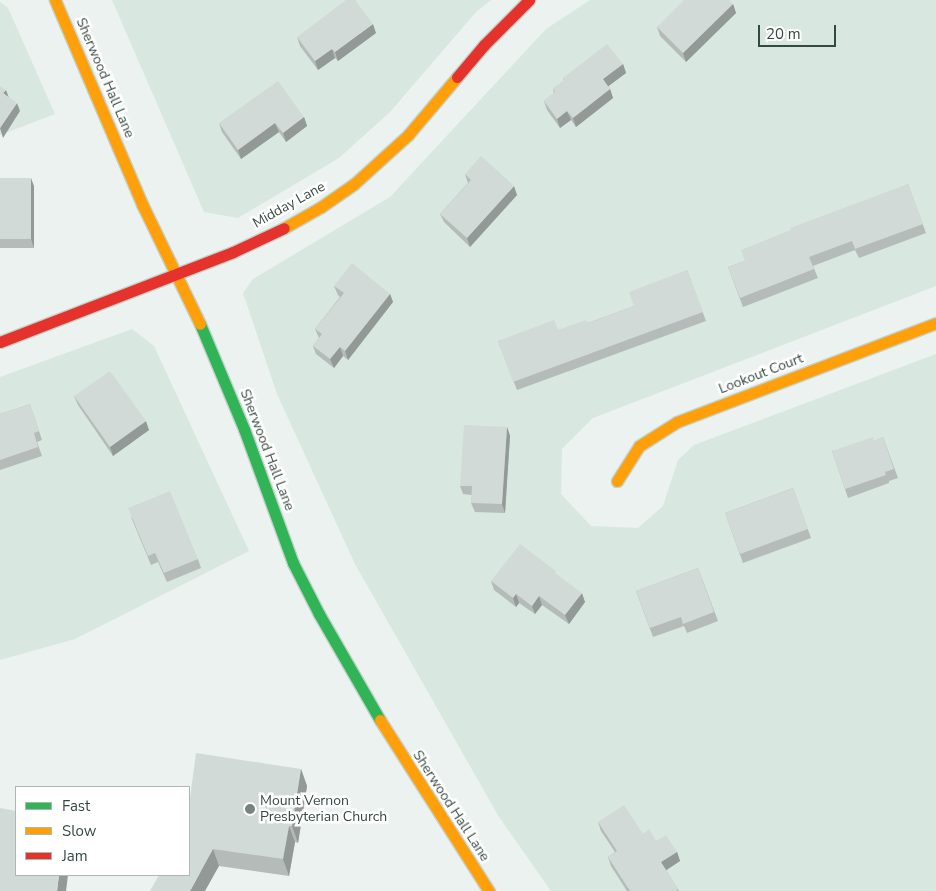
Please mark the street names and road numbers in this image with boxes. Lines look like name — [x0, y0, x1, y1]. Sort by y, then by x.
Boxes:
street label: Sherwood Hall Lane — [72, 15, 138, 141]
street label: Midday Lane — [250, 178, 328, 232]
street label: Lookout Court — [716, 350, 806, 398]
street label: Sherwood Hall Lane — [236, 387, 298, 513]
street label: Sherwood Hall Lane — [409, 747, 493, 865]

